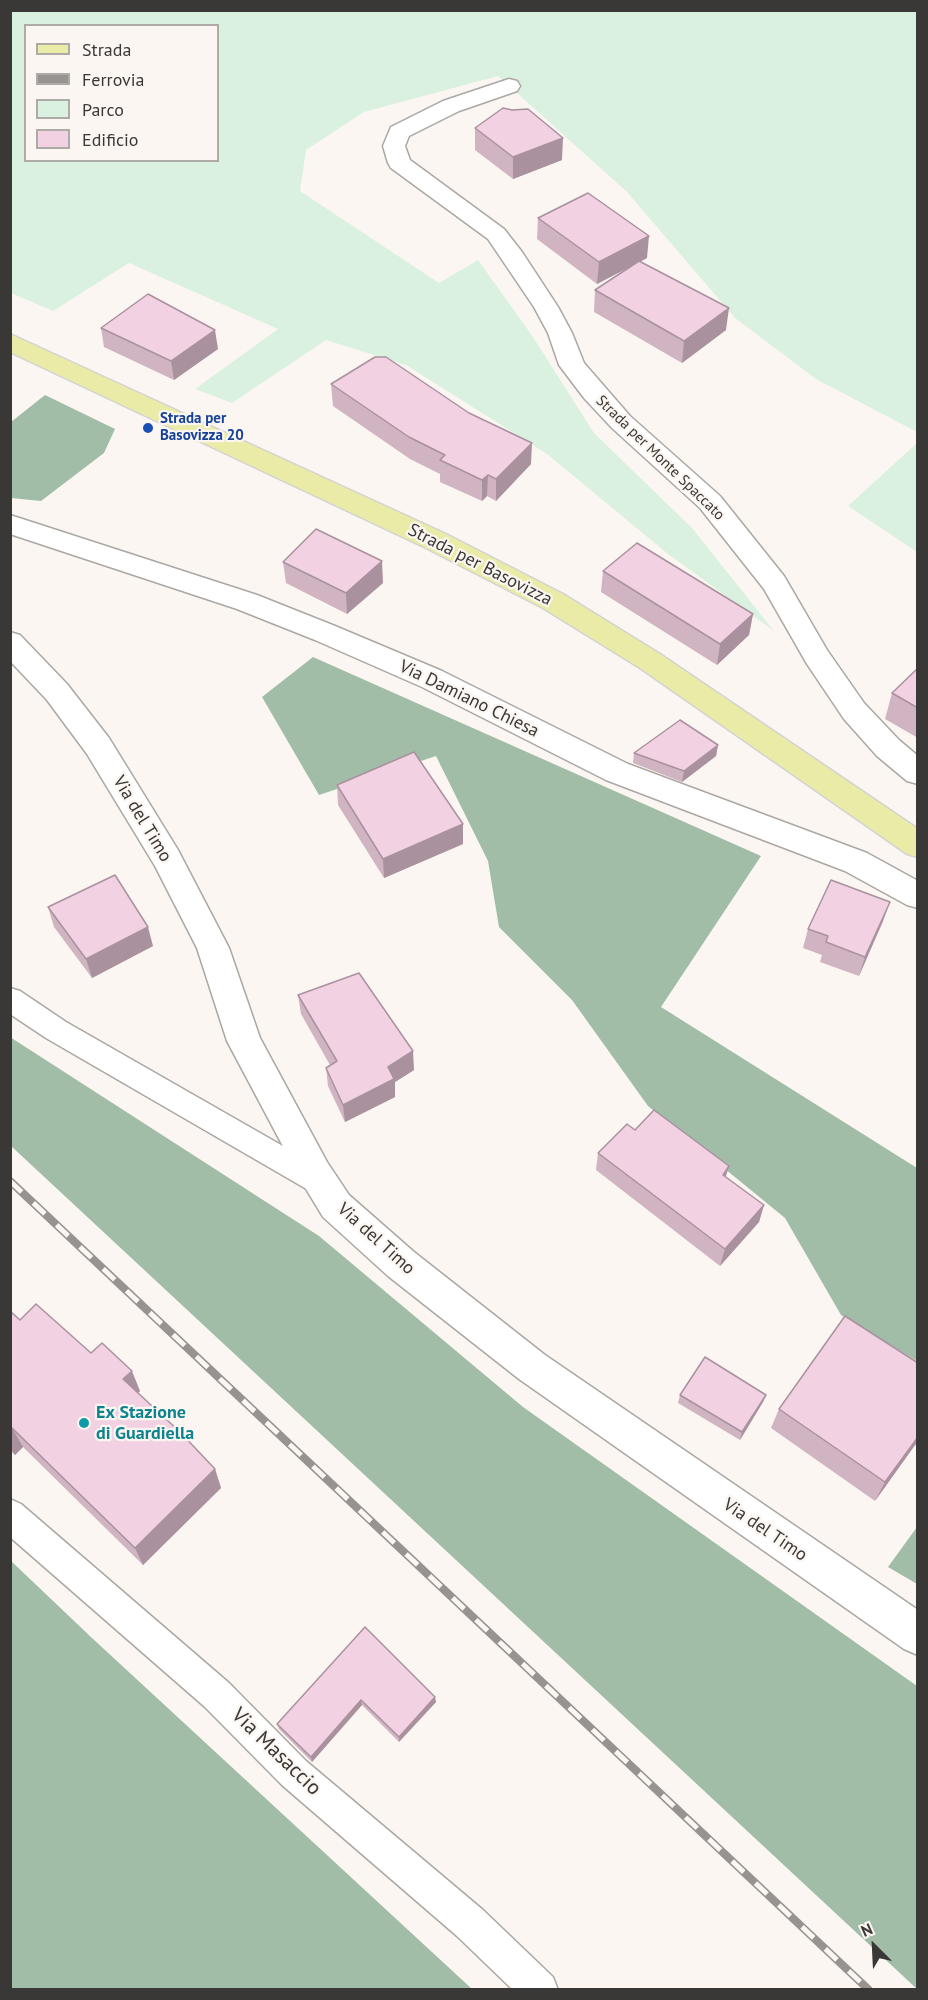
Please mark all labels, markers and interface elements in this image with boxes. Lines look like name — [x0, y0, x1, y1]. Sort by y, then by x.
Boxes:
legend — [24, 24, 219, 162]
text: Strada — [82, 38, 131, 61]
text: Ferrovia — [82, 68, 145, 91]
text: Parco — [82, 98, 124, 121]
text: Edificio — [82, 128, 138, 151]
street label: Strada per Monte Spaccato — [592, 392, 728, 524]
place label: Strada per Basovizza 20 — [160, 410, 244, 445]
marker: Strada per Basovizza 20 — [141, 421, 155, 435]
street label: Strada per Basovizza — [404, 519, 556, 611]
street label: Via Damiano Chiesa — [396, 656, 542, 742]
street label: Via del Timo — [108, 772, 176, 866]
street label: Via del Timo — [333, 1199, 419, 1279]
place label: Ex Stazione di Guardiella — [96, 1402, 194, 1444]
marker: Ex Stazione di Guardiella — [77, 1416, 91, 1430]
street label: Via del Timo — [719, 1494, 811, 1566]
street label: Via Masaccio — [226, 1703, 326, 1801]
north arrow — [844, 1916, 904, 1976]
text: N — [858, 1918, 876, 1941]

